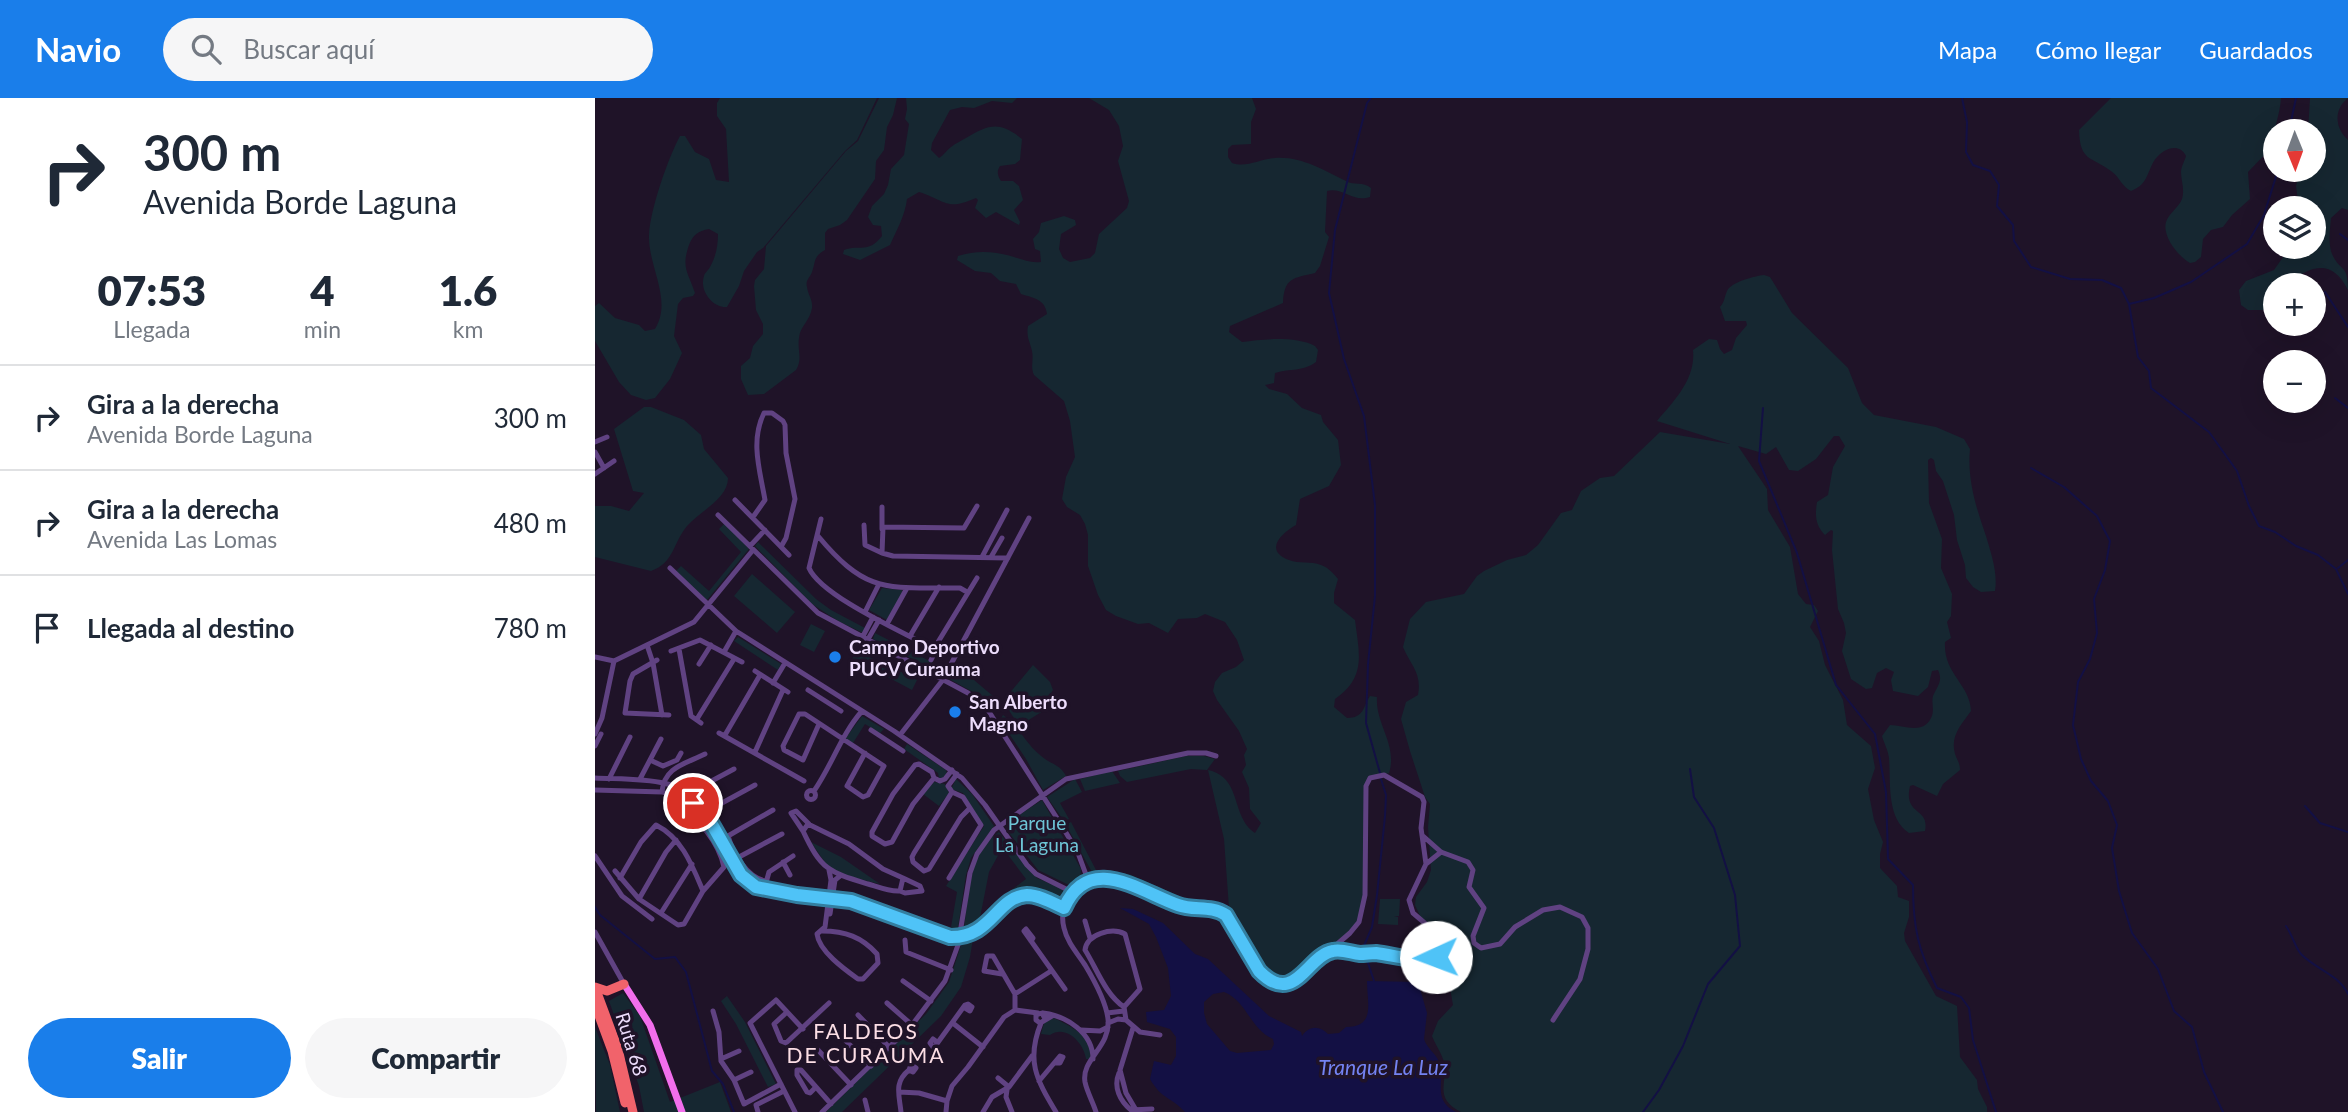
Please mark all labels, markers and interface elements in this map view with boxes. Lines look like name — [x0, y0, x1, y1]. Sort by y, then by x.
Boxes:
search box — [163, 18, 653, 81]
text: Navio — [35, 29, 121, 69]
icon: search — [187, 30, 225, 68]
text: Buscar aquí — [243, 33, 375, 65]
text: Mapa — [1938, 35, 1997, 64]
text: Cómo llegar — [2035, 35, 2161, 64]
text: Guardados — [2199, 35, 2313, 64]
north arrow — [2263, 119, 2326, 182]
map controls — [2263, 119, 2326, 413]
text: 300 m — [143, 123, 281, 181]
icon: right — [28, 126, 119, 217]
text: Avenida Borde Laguna — [143, 182, 457, 221]
button: layers — [2263, 196, 2326, 259]
text: 07:53 — [98, 265, 206, 315]
text: 4 — [310, 265, 335, 315]
text: 1.6 — [439, 265, 497, 315]
button: + — [2263, 273, 2326, 336]
text: Llegada — [113, 315, 190, 343]
text: min — [304, 315, 341, 343]
text: km — [453, 315, 483, 343]
button: − — [2263, 350, 2326, 413]
text: Gira a la derecha — [87, 388, 279, 420]
icon: right — [28, 399, 66, 437]
text: 300 m — [494, 402, 567, 434]
text: Avenida Borde Laguna — [87, 420, 313, 448]
text: Gira a la derecha — [87, 493, 279, 525]
icon: right — [28, 504, 66, 542]
text: 480 m — [494, 507, 567, 539]
text: Avenida Las Lomas — [87, 525, 277, 553]
icon: arrive — [28, 609, 66, 647]
text: Llegada al destino — [87, 612, 294, 644]
text: 780 m — [494, 612, 567, 644]
place label: Campo Deportivo PUCV Curauma — [849, 635, 1000, 680]
marker: Campo Deportivo PUCV Curauma — [827, 649, 843, 665]
place label: San Alberto Magno — [969, 690, 1068, 735]
marker: San Alberto Magno — [947, 704, 963, 720]
pin — [663, 773, 723, 833]
icon: arrive — [674, 784, 712, 822]
park label: Parque La Laguna — [995, 811, 1079, 856]
position arrow — [1399, 920, 1473, 994]
street label: Ruta 68 — [611, 1009, 653, 1079]
button: Salir — [28, 1018, 291, 1098]
button: Compartir — [305, 1018, 567, 1098]
district label: FALDEOS DE CURAUMA — [786, 1018, 946, 1067]
water label: Tranque La Luz — [1318, 1054, 1448, 1079]

